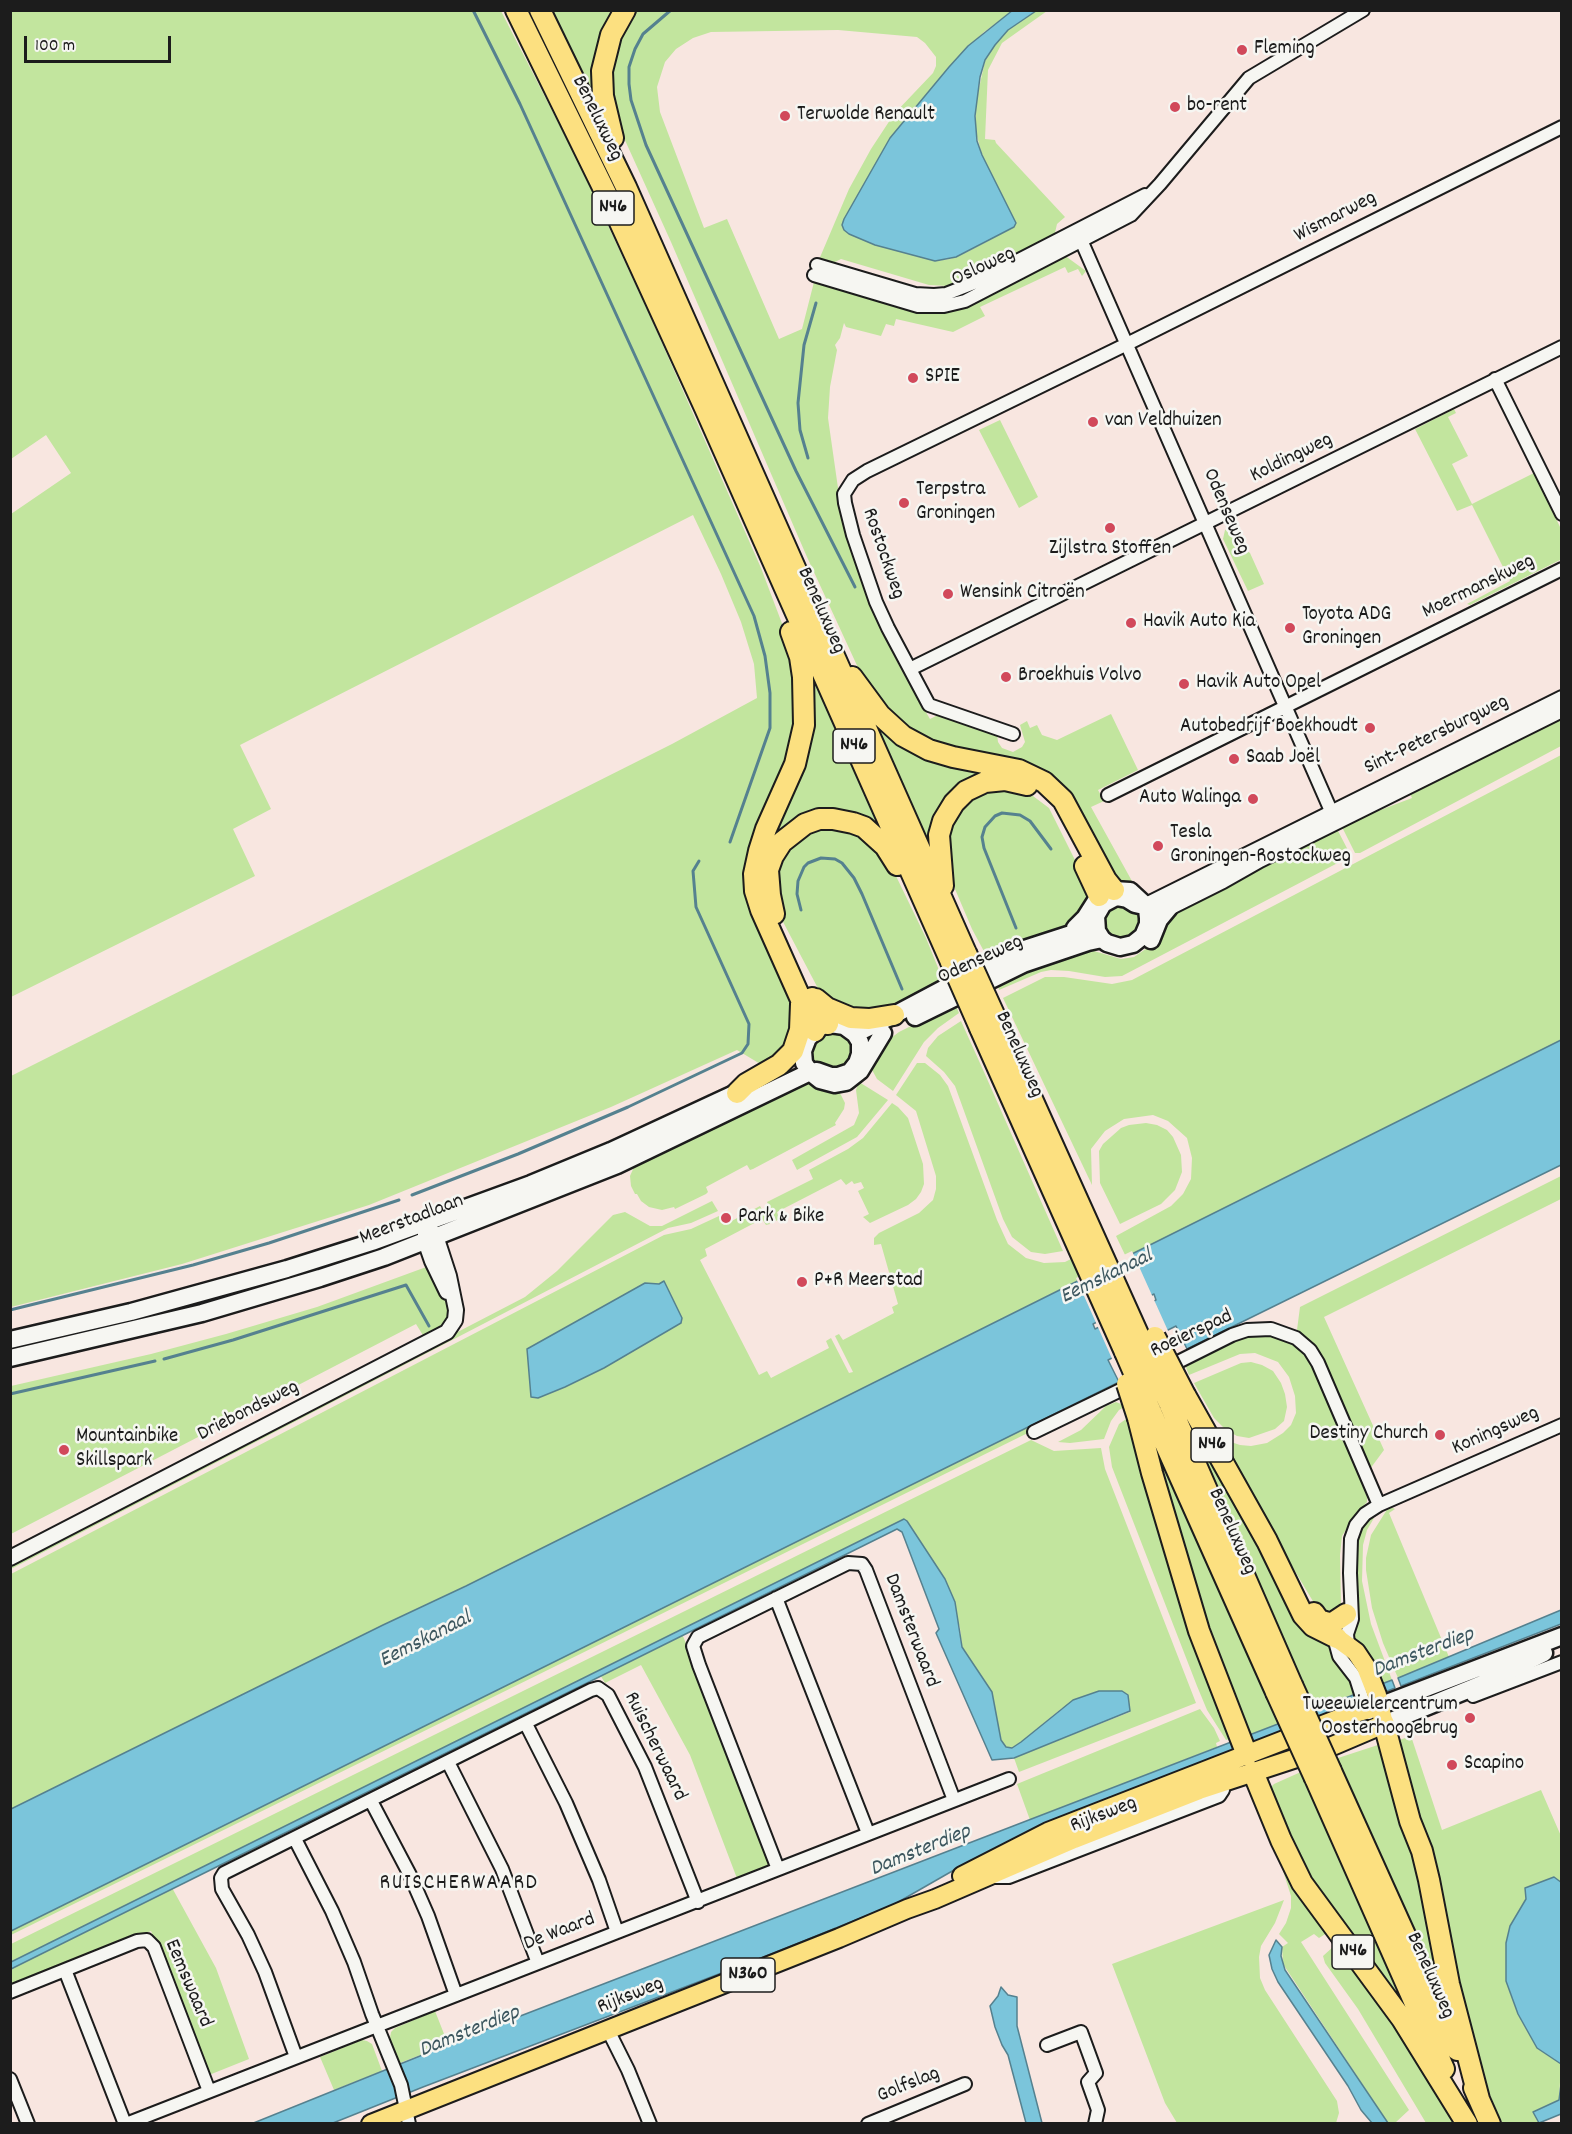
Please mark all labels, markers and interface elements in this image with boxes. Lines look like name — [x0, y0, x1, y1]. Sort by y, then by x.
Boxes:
scale bar — [27, 24, 174, 62]
text: 100 m — [35, 34, 75, 59]
place label: Fleming — [1254, 37, 1315, 63]
marker: Fleming — [1235, 43, 1249, 57]
street label: Beneluxweg — [565, 72, 627, 166]
place label: bo-rent — [1187, 94, 1247, 120]
marker: bo-rent — [1168, 100, 1182, 114]
place label: Terwolde Renault — [797, 103, 935, 129]
marker: Terwolde Renault — [778, 109, 792, 123]
street label: Wismarweg — [1291, 187, 1381, 249]
road number: N46 — [592, 191, 634, 225]
street label: Osloweg — [948, 242, 1020, 294]
place label: SPIE — [925, 365, 960, 391]
marker: SPIE — [906, 371, 920, 385]
place label: van Veldhuizen — [1105, 409, 1222, 435]
marker: van Veldhuizen — [1086, 415, 1100, 429]
street label: Koldingweg — [1247, 428, 1337, 490]
street label: Odenseweg — [1196, 465, 1254, 559]
place label: Terpstra Groningen — [916, 478, 995, 528]
marker: Terpstra Groningen — [897, 496, 911, 510]
street label: Rostockweg — [855, 505, 909, 603]
marker: Zijlstra Stoffen — [1103, 521, 1117, 535]
place label: Zijlstra Stoffen — [1049, 537, 1171, 563]
street label: Moermanskweg — [1419, 550, 1539, 626]
street label: Beneluxweg — [790, 564, 850, 658]
place label: Wensink Citroën — [960, 581, 1085, 607]
marker: Wensink Citroën — [941, 587, 955, 601]
place label: Toyota ADG Groningen — [1302, 603, 1391, 653]
place label: Havik Auto Kia — [1143, 610, 1255, 636]
marker: Havik Auto Kia — [1124, 616, 1138, 630]
marker: Toyota ADG Groningen — [1283, 621, 1297, 635]
place label: Broekhuis Volvo — [1018, 664, 1142, 690]
marker: Broekhuis Volvo — [999, 670, 1013, 684]
place label: Havik Auto Opel — [1196, 671, 1321, 697]
marker: Havik Auto Opel — [1177, 677, 1191, 691]
street label: Sint-Petersburgweg — [1361, 690, 1513, 782]
place label: Autobedrijf Boekhoudt — [1180, 715, 1358, 741]
marker: Autobedrijf Boekhoudt — [1363, 721, 1377, 735]
road number: N46 — [833, 729, 875, 763]
place label: Saab Joël — [1246, 746, 1320, 772]
marker: Saab Joël — [1227, 752, 1241, 766]
place label: Auto Walinga — [1139, 786, 1241, 812]
marker: Auto Walinga — [1246, 792, 1260, 806]
place label: Tesla Groningen-Rostockweg — [1170, 821, 1351, 871]
marker: Tesla Groningen-Rostockweg — [1151, 839, 1165, 853]
street label: Odenseweg — [934, 930, 1028, 992]
street label: Beneluxweg — [988, 1008, 1048, 1102]
street label: Meerstadlaan — [356, 1190, 468, 1252]
place label: Park & Bike — [738, 1205, 824, 1231]
marker: Park & Bike — [719, 1211, 733, 1225]
water label: Eemskanaal — [1057, 1244, 1157, 1312]
place label: P+R Meerstad — [814, 1269, 923, 1295]
marker: P+R Meerstad — [795, 1275, 809, 1289]
street label: Roeierspad — [1147, 1305, 1237, 1365]
street label: Driebondsweg — [194, 1376, 304, 1448]
street label: Koningsweg — [1449, 1402, 1543, 1462]
place label: Destiny Church — [1310, 1422, 1428, 1448]
place label: Mountainbike Skillspark — [76, 1425, 178, 1475]
road number: N46 — [1191, 1428, 1233, 1462]
marker: Destiny Church — [1433, 1428, 1447, 1442]
marker: Mountainbike Skillspark — [57, 1443, 71, 1457]
street label: Beneluxweg — [1201, 1485, 1261, 1579]
street label: Damsterwaard — [877, 1571, 943, 1691]
water label: Eemskanaal — [376, 1607, 476, 1675]
water label: Damsterdiep — [1370, 1623, 1478, 1685]
street label: Ruischerwaard — [617, 1688, 691, 1806]
place label: Tweewielercentrum Oosterhoogebrug — [1303, 1693, 1458, 1743]
marker: Tweewielercentrum Oosterhoogebrug — [1463, 1711, 1477, 1725]
place label: Scapino — [1464, 1752, 1524, 1778]
marker: Scapino — [1445, 1758, 1459, 1772]
street label: Rijksweg — [1067, 1792, 1141, 1840]
water label: Damsterdiep — [867, 1820, 975, 1884]
district label: RUISCHERWAARD — [380, 1872, 538, 1898]
street label: De Waard — [521, 1908, 599, 1958]
street label: Beneluxweg — [1399, 1929, 1459, 2023]
road number: N46 — [1332, 1935, 1374, 1969]
street label: Eemswaard — [157, 1936, 217, 2032]
road number: N360 — [721, 1958, 775, 1992]
street label: Rijksweg — [594, 1972, 668, 2022]
water label: Damsterdiep — [416, 2001, 524, 2065]
street label: Golfslag — [874, 2062, 944, 2110]

